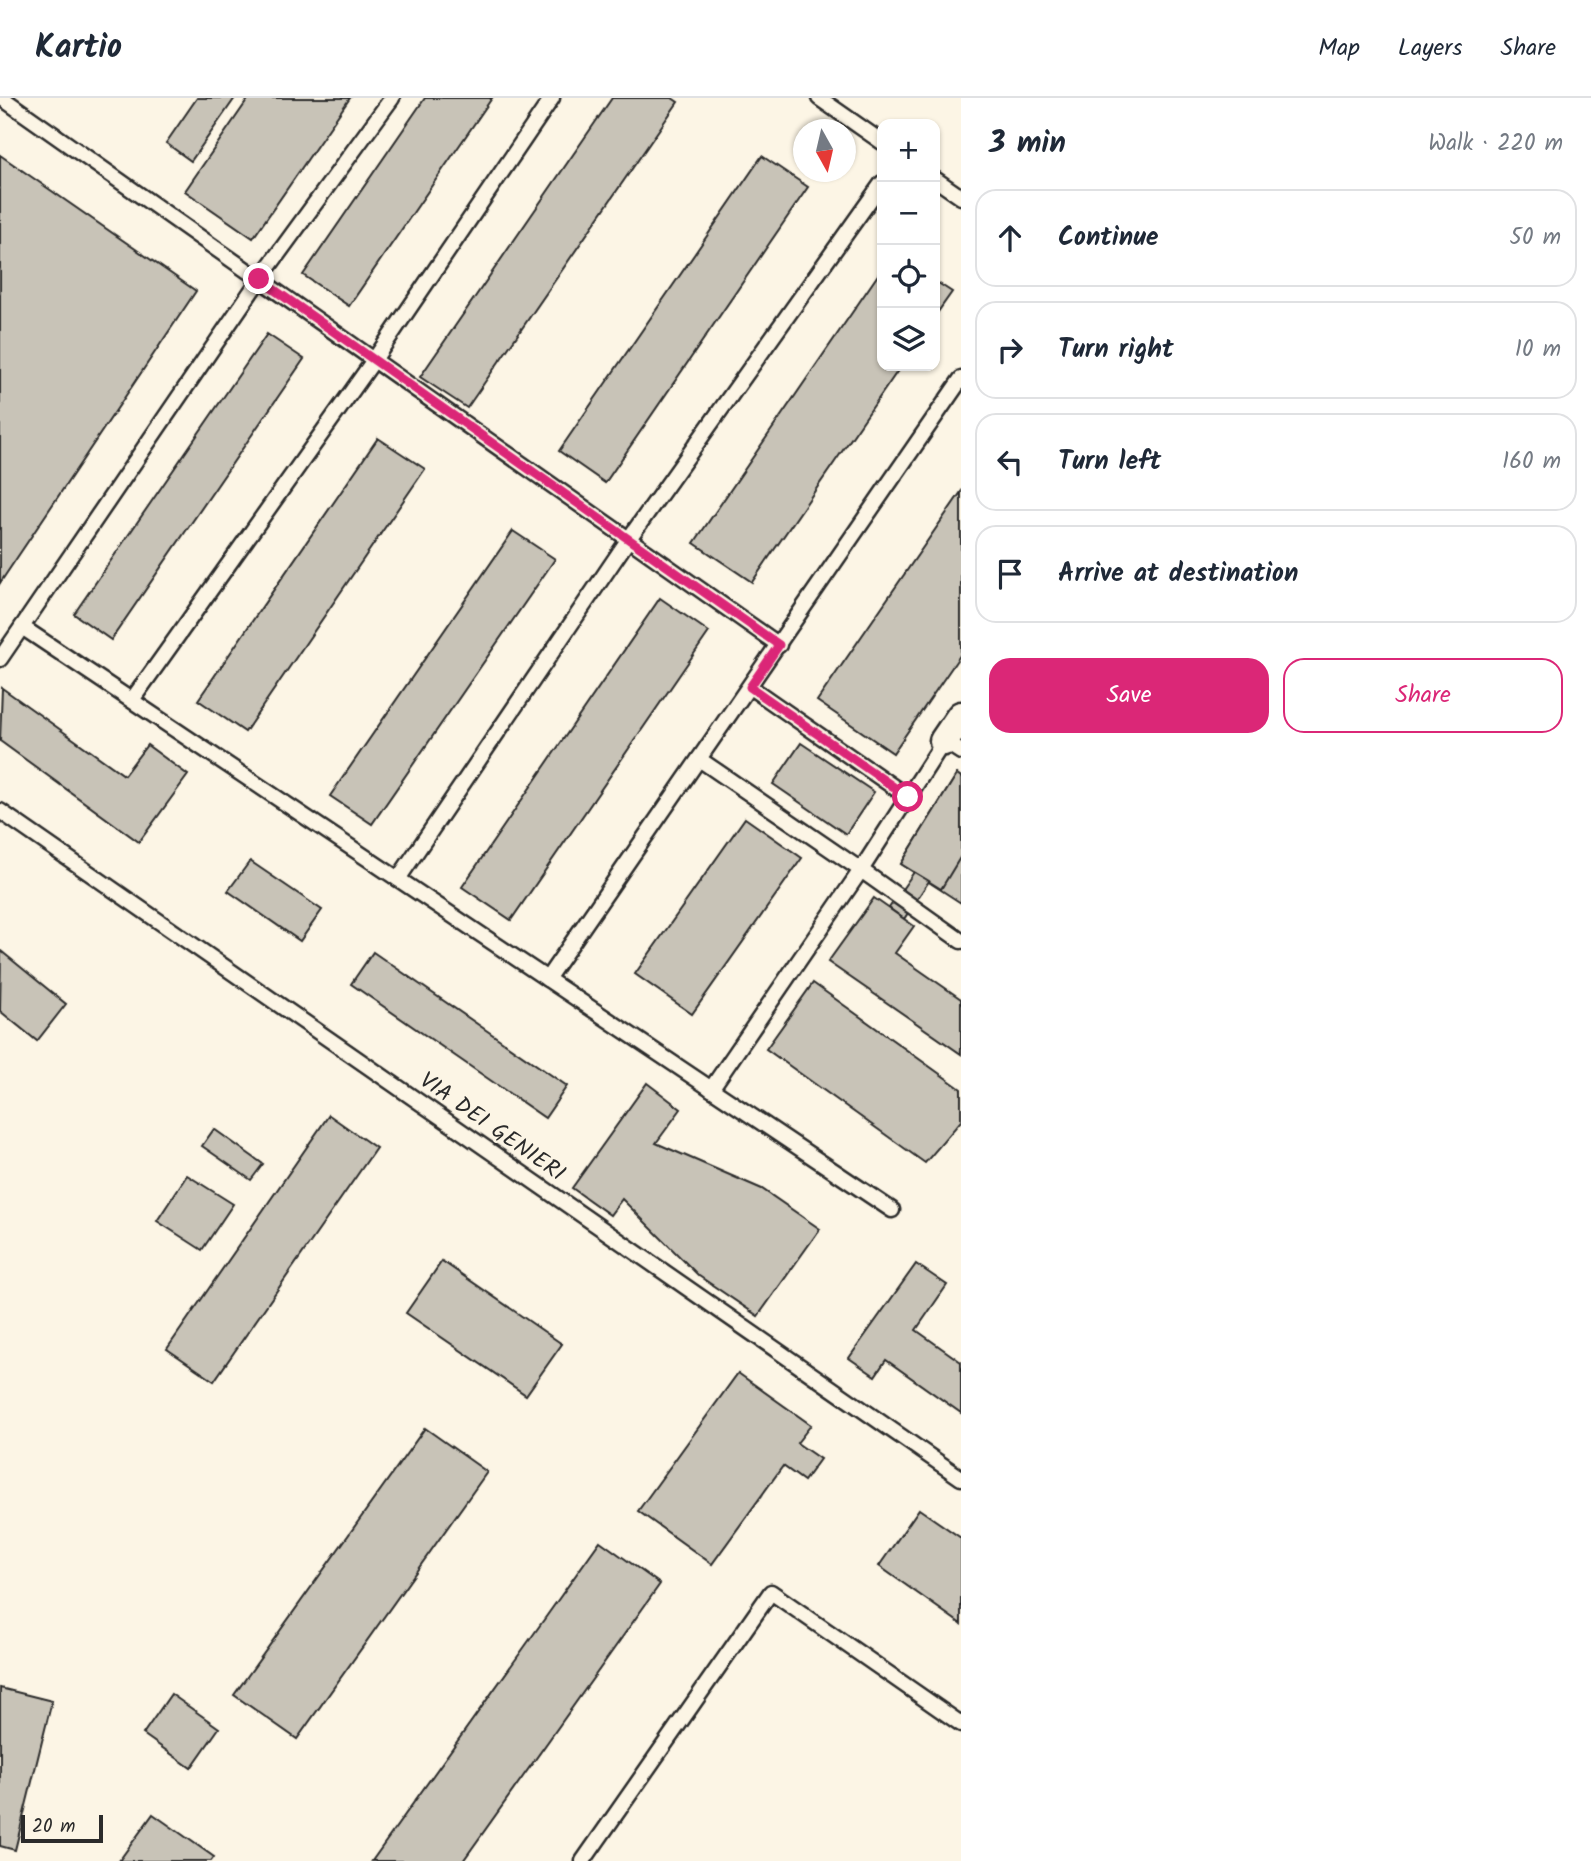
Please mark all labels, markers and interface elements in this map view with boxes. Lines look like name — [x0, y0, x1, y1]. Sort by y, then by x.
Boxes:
text: Kartio — [35, 22, 122, 75]
text: Map — [1318, 29, 1360, 68]
text: Layers — [1398, 29, 1462, 68]
text: Share — [1500, 29, 1556, 68]
north arrow — [793, 119, 856, 182]
map controls — [877, 119, 940, 371]
button: + — [877, 119, 940, 182]
text: 3 min — [989, 120, 1066, 168]
text: Walk · 220 m — [1428, 126, 1563, 162]
button: − — [877, 182, 940, 245]
text: Continue — [1058, 217, 1159, 259]
icon: ahead — [991, 219, 1029, 257]
text: 50 m — [1510, 220, 1561, 256]
button: locate — [877, 245, 940, 308]
route end — [243, 263, 274, 294]
button: layers — [877, 308, 940, 371]
text: Turn right — [1058, 329, 1174, 371]
icon: right — [991, 331, 1029, 369]
text: 10 m — [1515, 332, 1561, 368]
text: Turn left — [1058, 441, 1161, 483]
icon: left — [991, 443, 1029, 481]
text: 160 m — [1502, 444, 1561, 480]
text: Arrive at destination — [1058, 553, 1298, 595]
icon: arrive — [991, 555, 1029, 593]
button: Save — [989, 658, 1269, 733]
button: Share — [1283, 658, 1563, 733]
route start — [892, 781, 923, 812]
street label: VIA DEI GENIERI — [411, 1064, 572, 1192]
scale bar — [21, 1812, 103, 1844]
text: 20 m — [32, 1812, 75, 1842]

